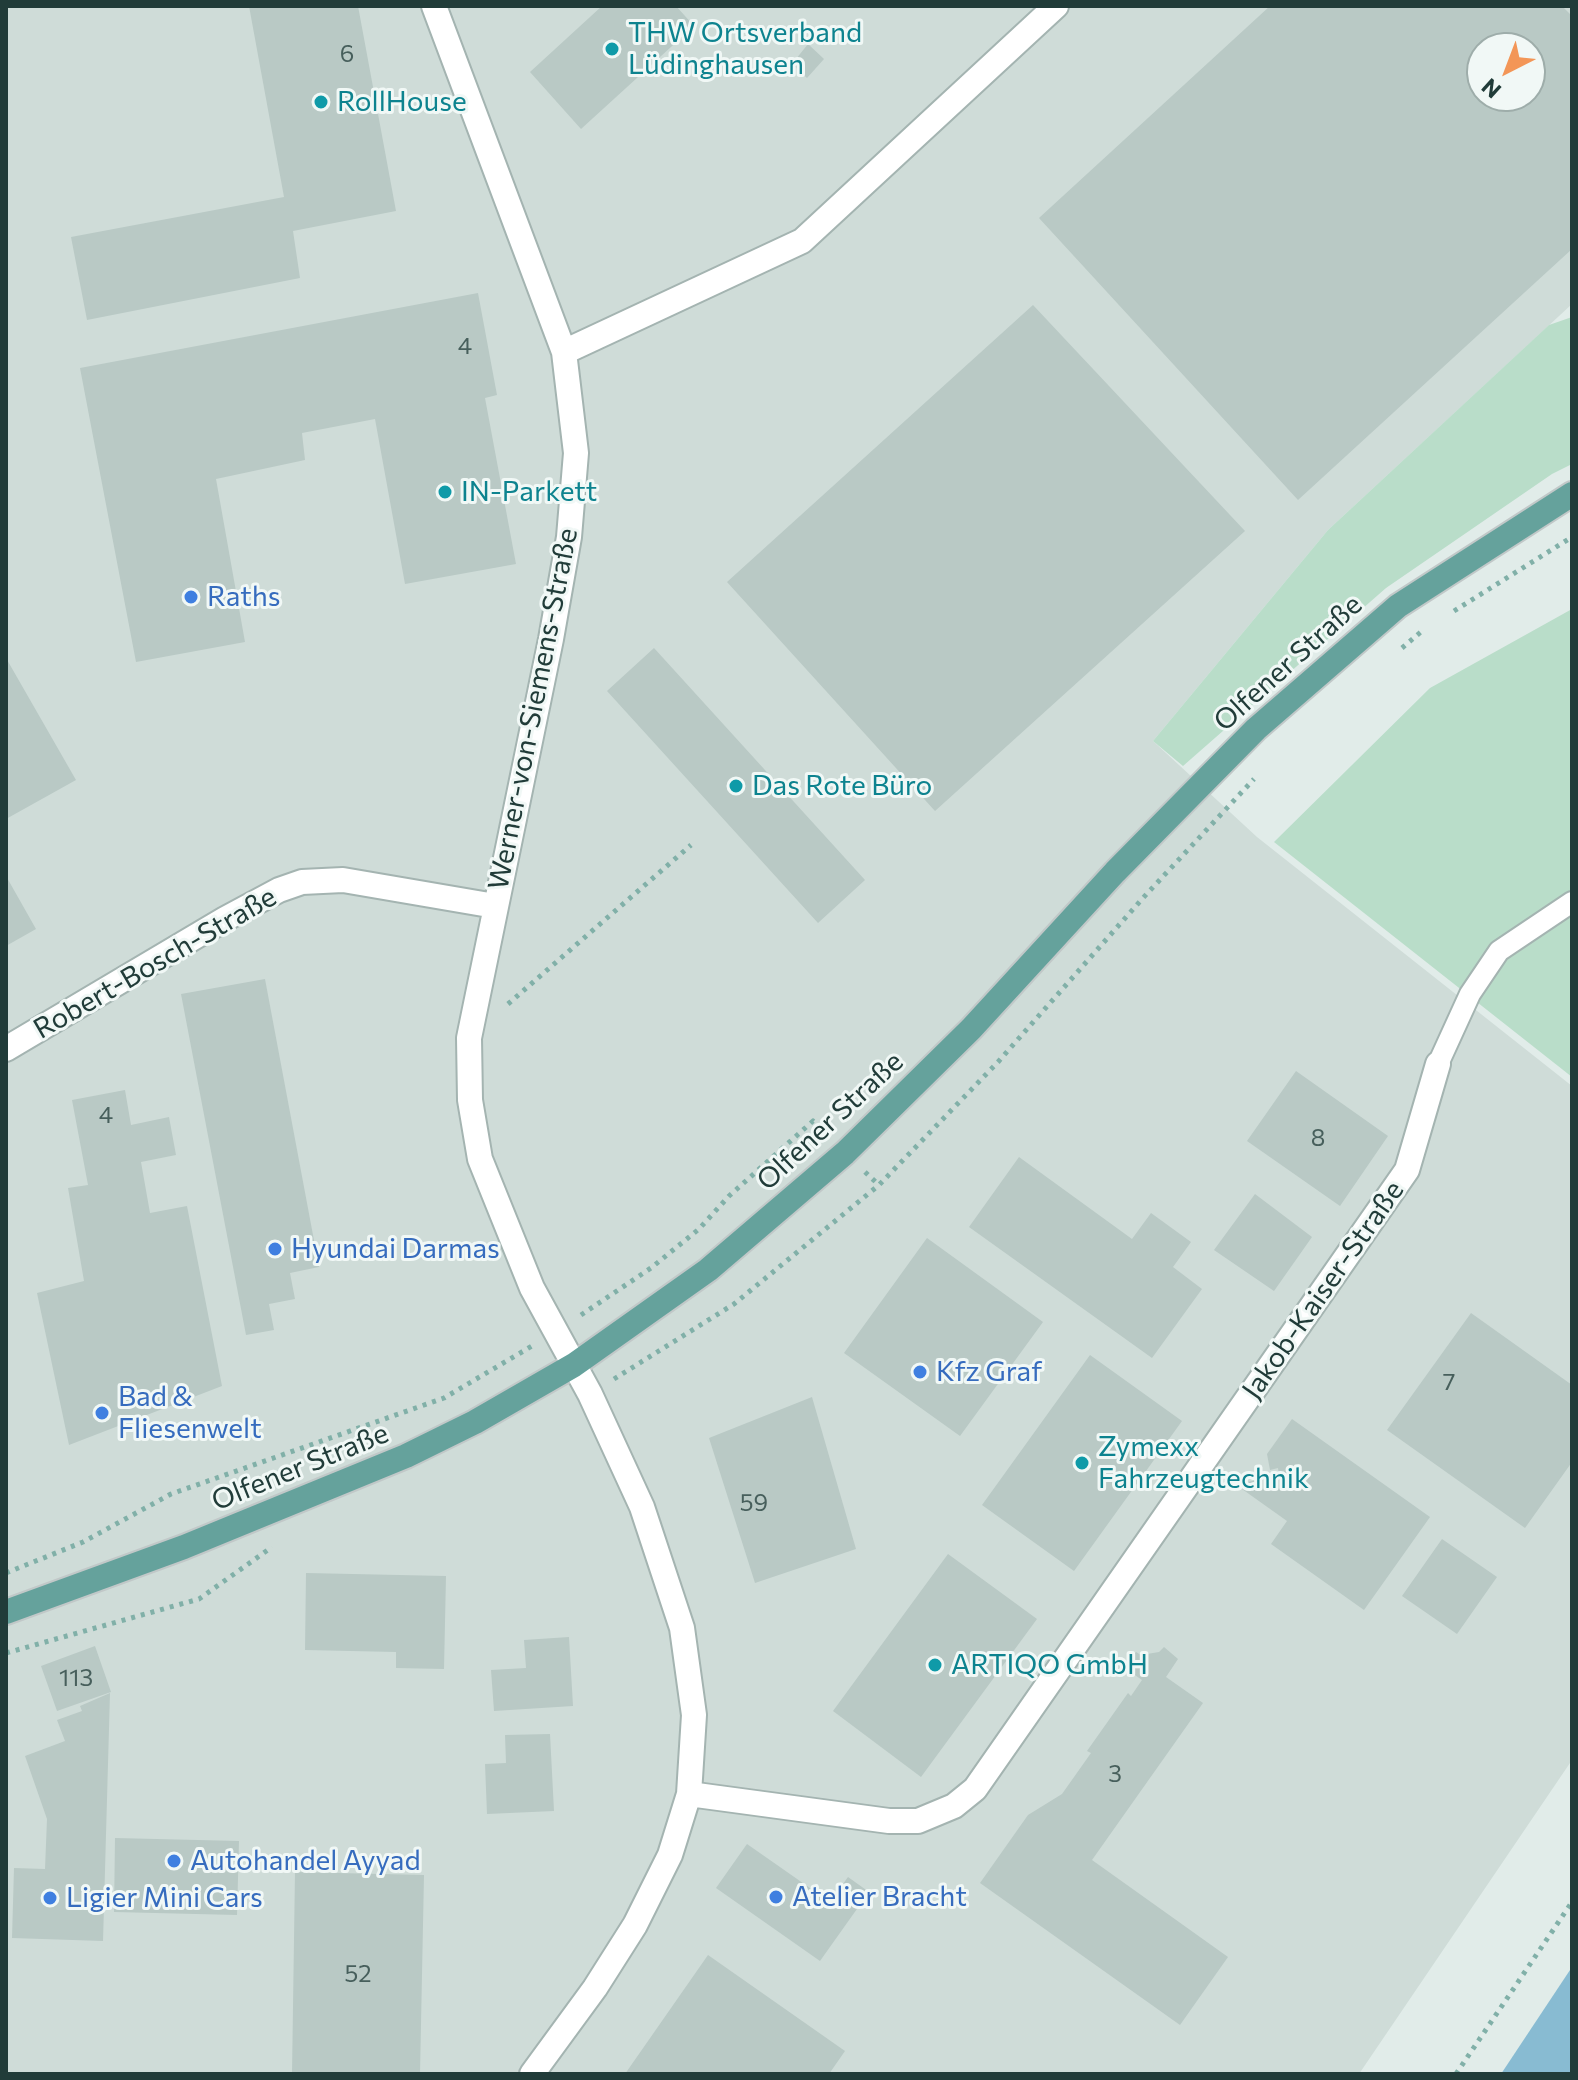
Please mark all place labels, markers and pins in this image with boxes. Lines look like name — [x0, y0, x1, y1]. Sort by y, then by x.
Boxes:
place label: THW Ortsverband Lüdinghausen — [628, 16, 862, 82]
marker: THW Ortsverband Lüdinghausen — [603, 40, 621, 58]
place label: RollHouse — [337, 85, 467, 119]
marker: RollHouse — [312, 93, 330, 111]
place label: IN-Parkett — [461, 475, 597, 509]
marker: IN-Parkett — [436, 483, 454, 501]
place label: Raths — [207, 580, 281, 614]
marker: Raths — [182, 588, 200, 606]
place label: Das Rote Büro — [752, 769, 932, 803]
marker: Das Rote Büro — [727, 777, 745, 795]
place label: Hyundai Darmas — [291, 1232, 500, 1266]
marker: Hyundai Darmas — [266, 1240, 284, 1258]
place label: Kfz Graf — [936, 1355, 1042, 1389]
marker: Kfz Graf — [911, 1363, 929, 1381]
place label: Bad & Fliesenwelt — [118, 1380, 262, 1446]
marker: Bad & Fliesenwelt — [93, 1404, 111, 1422]
place label: Zymexx Fahrzeugtechnik — [1098, 1430, 1309, 1496]
marker: Zymexx Fahrzeugtechnik — [1073, 1454, 1091, 1472]
place label: ARTIQO GmbH — [951, 1648, 1148, 1682]
marker: ARTIQO GmbH — [926, 1656, 944, 1674]
place label: Autohandel Ayyad — [190, 1844, 421, 1878]
marker: Autohandel Ayyad — [165, 1852, 183, 1870]
place label: Atelier Bracht — [792, 1880, 967, 1914]
place label: Ligier Mini Cars — [66, 1881, 263, 1915]
marker: Atelier Bracht — [767, 1888, 785, 1906]
marker: Ligier Mini Cars — [41, 1889, 59, 1907]

